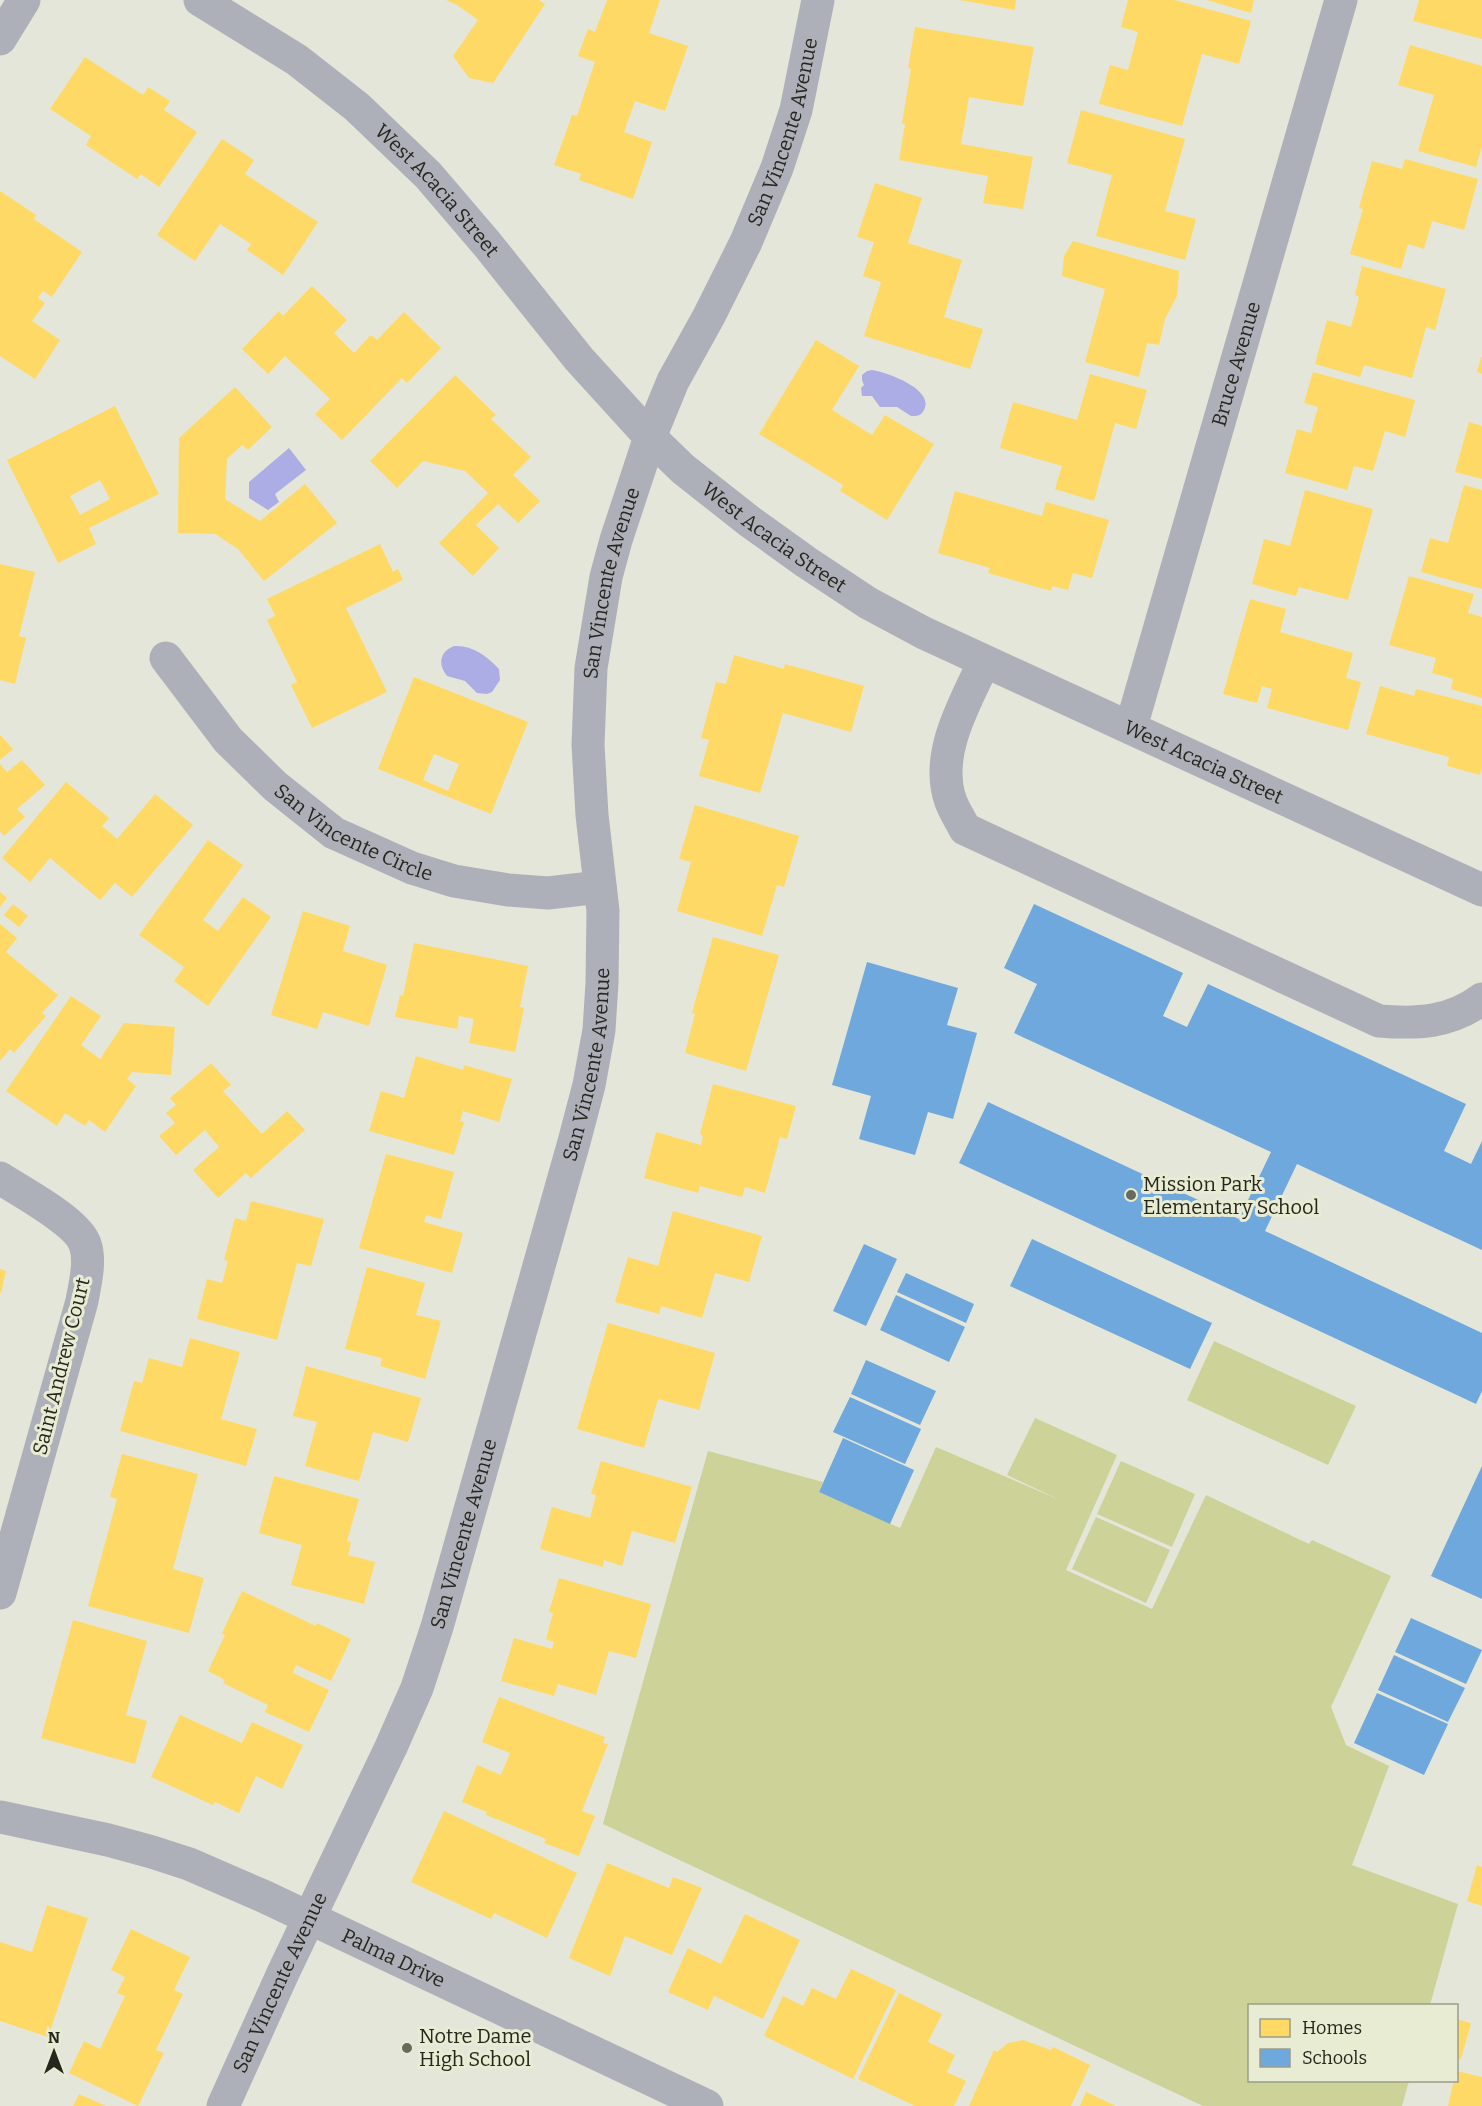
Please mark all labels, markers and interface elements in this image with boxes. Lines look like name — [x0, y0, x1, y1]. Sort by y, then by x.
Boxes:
street label: San Vincente Avenue — [742, 35, 822, 230]
street label: West Acacia Street — [370, 119, 504, 262]
street label: Bruce Avenue — [1206, 299, 1265, 429]
street label: West Acacia Street — [697, 477, 851, 597]
street label: San Vincente Avenue — [579, 484, 645, 680]
street label: West Acacia Street — [1120, 715, 1287, 809]
street label: San Vincente Circle — [270, 778, 436, 886]
street label: San Vincente Avenue — [557, 967, 614, 1164]
place label: Mission Park Elementary School — [1143, 1172, 1320, 1219]
marker: Mission Park Elementary School — [1124, 1188, 1138, 1202]
street label: Saint Andrew Court — [27, 1275, 95, 1457]
street label: San Vincente Avenue — [425, 1436, 502, 1632]
street label: San Vincente Avenue — [228, 1888, 332, 2077]
street label: Palma Drive — [338, 1923, 449, 1992]
legend — [1248, 2004, 1458, 2082]
text: Homes — [1302, 2017, 1362, 2039]
north arrow — [24, 2022, 84, 2082]
place label: Notre Dame High School — [419, 2024, 531, 2071]
text: N — [48, 2028, 60, 2047]
marker: Notre Dame High School — [400, 2041, 414, 2055]
text: Schools — [1302, 2047, 1367, 2069]

